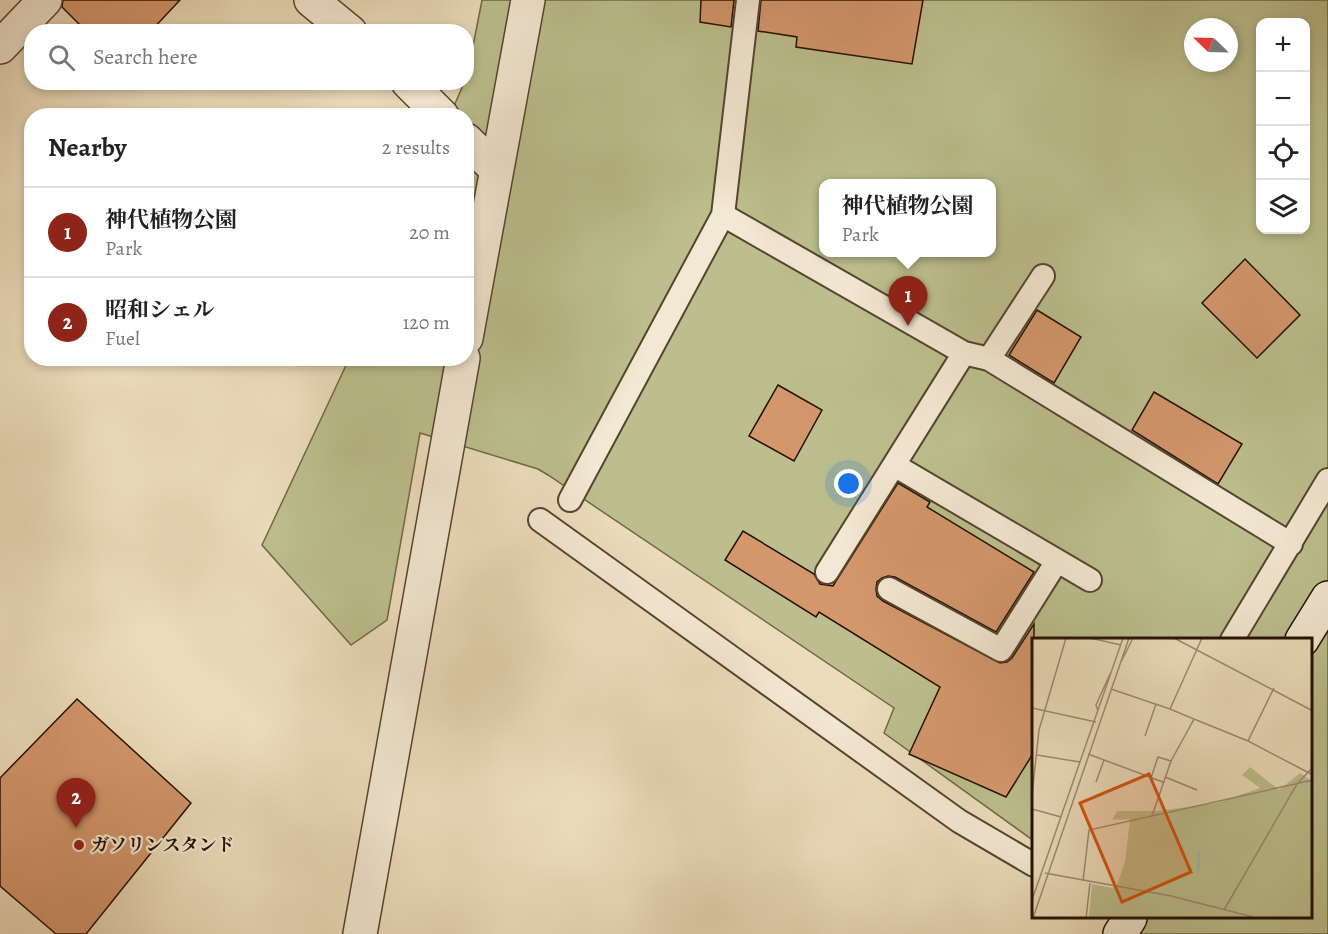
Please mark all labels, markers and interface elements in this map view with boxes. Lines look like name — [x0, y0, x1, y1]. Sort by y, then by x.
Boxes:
north arrow — [1184, 18, 1238, 72]
map controls — [1256, 18, 1310, 234]
button: + — [1256, 18, 1310, 72]
search box — [24, 24, 474, 90]
icon: search — [45, 41, 78, 74]
text: Search here — [93, 42, 198, 72]
button: − — [1256, 72, 1310, 126]
button: locate — [1256, 126, 1310, 180]
text: Nearby — [48, 130, 127, 165]
text: 2 results — [382, 134, 450, 161]
popup — [819, 179, 996, 257]
button: layers — [1256, 180, 1310, 234]
text: 神代植物公園 — [841, 191, 974, 221]
text: 神代植物公園 — [105, 205, 237, 235]
text: 1 — [64, 219, 71, 246]
text: 20 m — [409, 219, 450, 246]
text: Park — [841, 221, 879, 248]
text: Park — [105, 235, 143, 262]
pin: 1 — [888, 276, 928, 326]
text: 昭和シェル — [105, 295, 215, 325]
text: 2 — [63, 309, 72, 336]
text: 120 m — [402, 309, 450, 336]
text: Fuel — [105, 325, 140, 352]
your location — [834, 469, 863, 498]
inset map — [1032, 638, 1313, 919]
pin: 2 — [56, 778, 96, 828]
place label: ガソリンスタンド — [91, 833, 234, 857]
marker: ガソリンスタンド — [72, 838, 86, 852]

